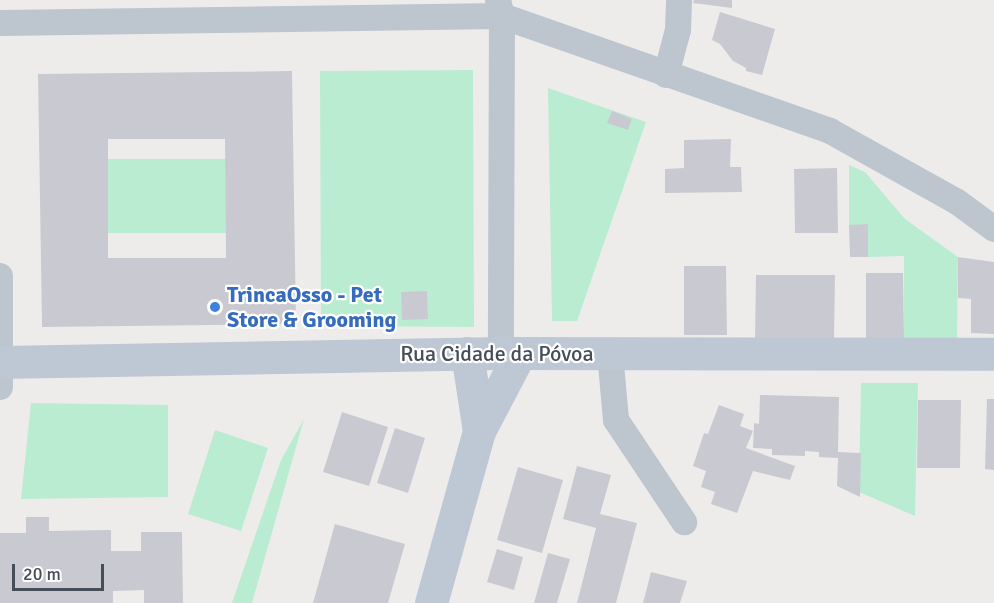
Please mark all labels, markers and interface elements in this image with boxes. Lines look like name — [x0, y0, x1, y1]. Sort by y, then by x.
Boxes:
place label: TrincaOsso - Pet Store & Grooming — [227, 281, 396, 332]
marker: TrincaOsso - Pet Store & Grooming — [208, 300, 222, 314]
street label: Rua Cidade da Póvoa — [400, 341, 594, 367]
scale bar — [15, 552, 106, 590]
text: 20 m — [23, 563, 61, 585]

